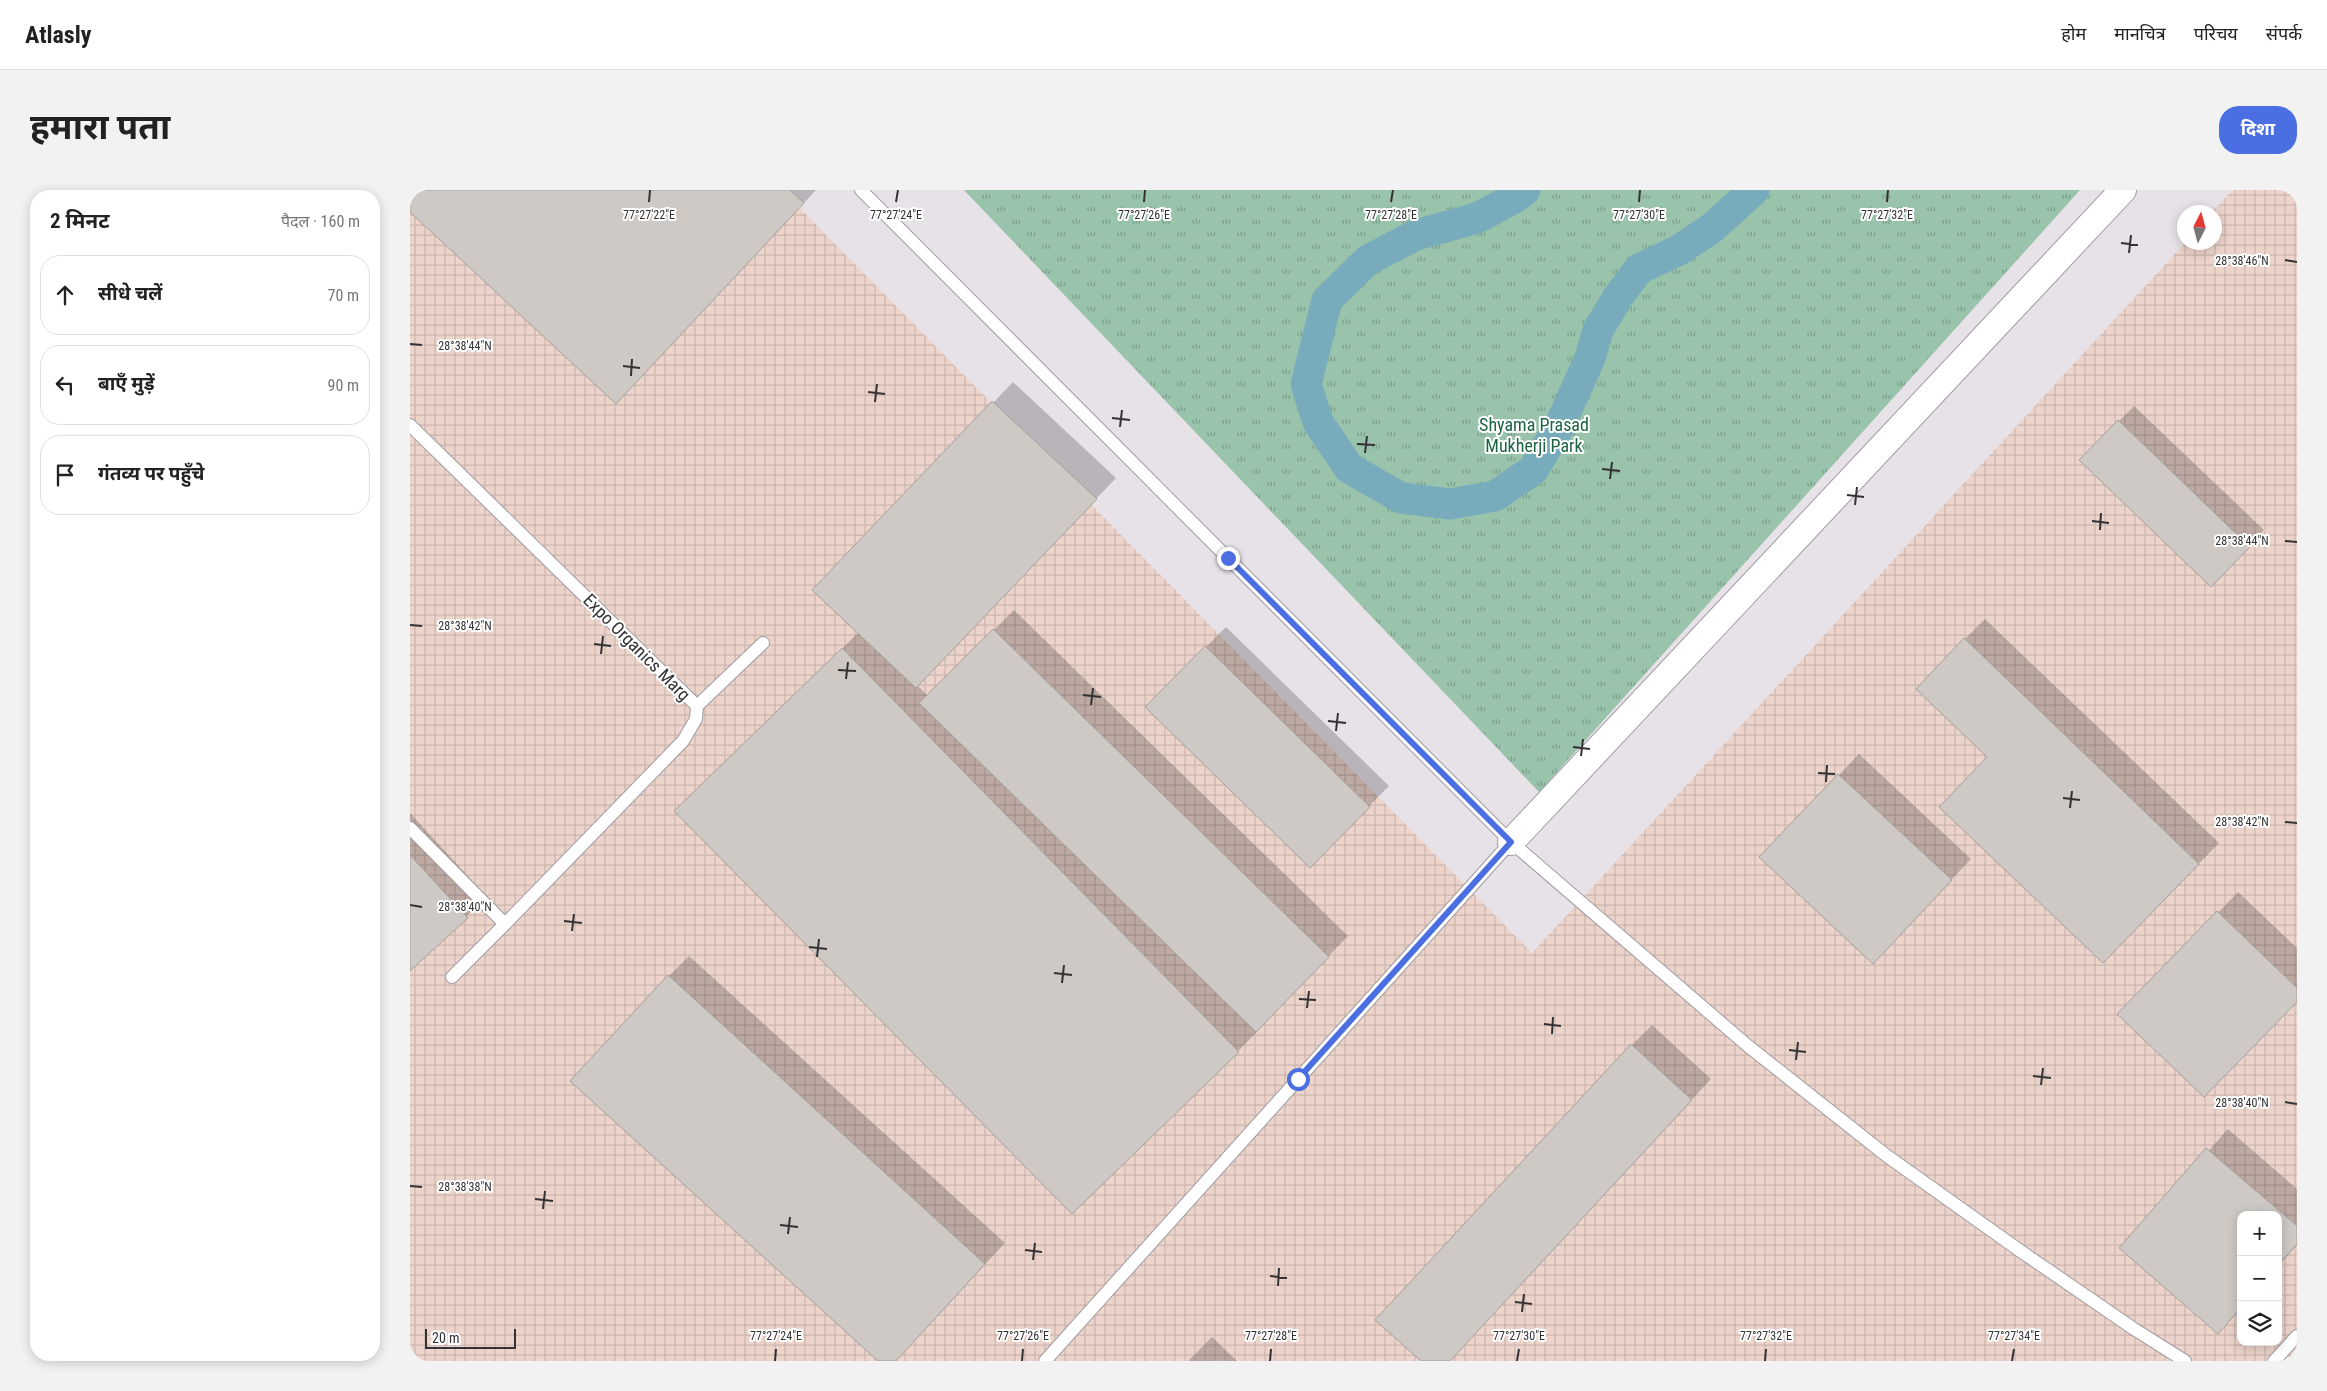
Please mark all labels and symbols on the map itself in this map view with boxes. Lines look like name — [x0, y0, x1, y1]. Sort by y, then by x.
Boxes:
north arrow — [2177, 205, 2222, 250]
text: 77°27'22"E — [623, 208, 675, 222]
text: 77°27'24"E — [870, 208, 922, 222]
text: 77°27'26"E — [1118, 208, 1170, 222]
text: 77°27'28"E — [1365, 208, 1417, 222]
text: 77°27'30"E — [1613, 208, 1665, 222]
text: 77°27'32"E — [1861, 208, 1913, 222]
text: 28°38'46"N — [2215, 254, 2269, 268]
text: 28°38'44"N — [438, 339, 492, 353]
park label: Shyama Prasad Mukherji Park — [1479, 414, 1589, 456]
text: 28°38'44"N — [2215, 534, 2269, 548]
route end — [1217, 547, 1240, 570]
street label: Expo Organics Marg — [579, 589, 695, 705]
text: 28°38'42"N — [438, 619, 492, 633]
text: 28°38'42"N — [2215, 815, 2269, 829]
text: 28°38'40"N — [438, 900, 492, 914]
route start — [1287, 1068, 1310, 1091]
text: 28°38'40"N — [2215, 1096, 2269, 1110]
text: 28°38'38"N — [438, 1180, 492, 1194]
scale bar — [425, 1326, 516, 1349]
text: 77°27'24"E — [750, 1329, 802, 1343]
text: 77°27'26"E — [997, 1329, 1049, 1343]
text: 77°27'28"E — [1245, 1329, 1297, 1343]
text: 77°27'30"E — [1493, 1329, 1545, 1343]
text: 77°27'32"E — [1740, 1329, 1792, 1343]
text: 77°27'34"E — [1988, 1329, 2040, 1343]

